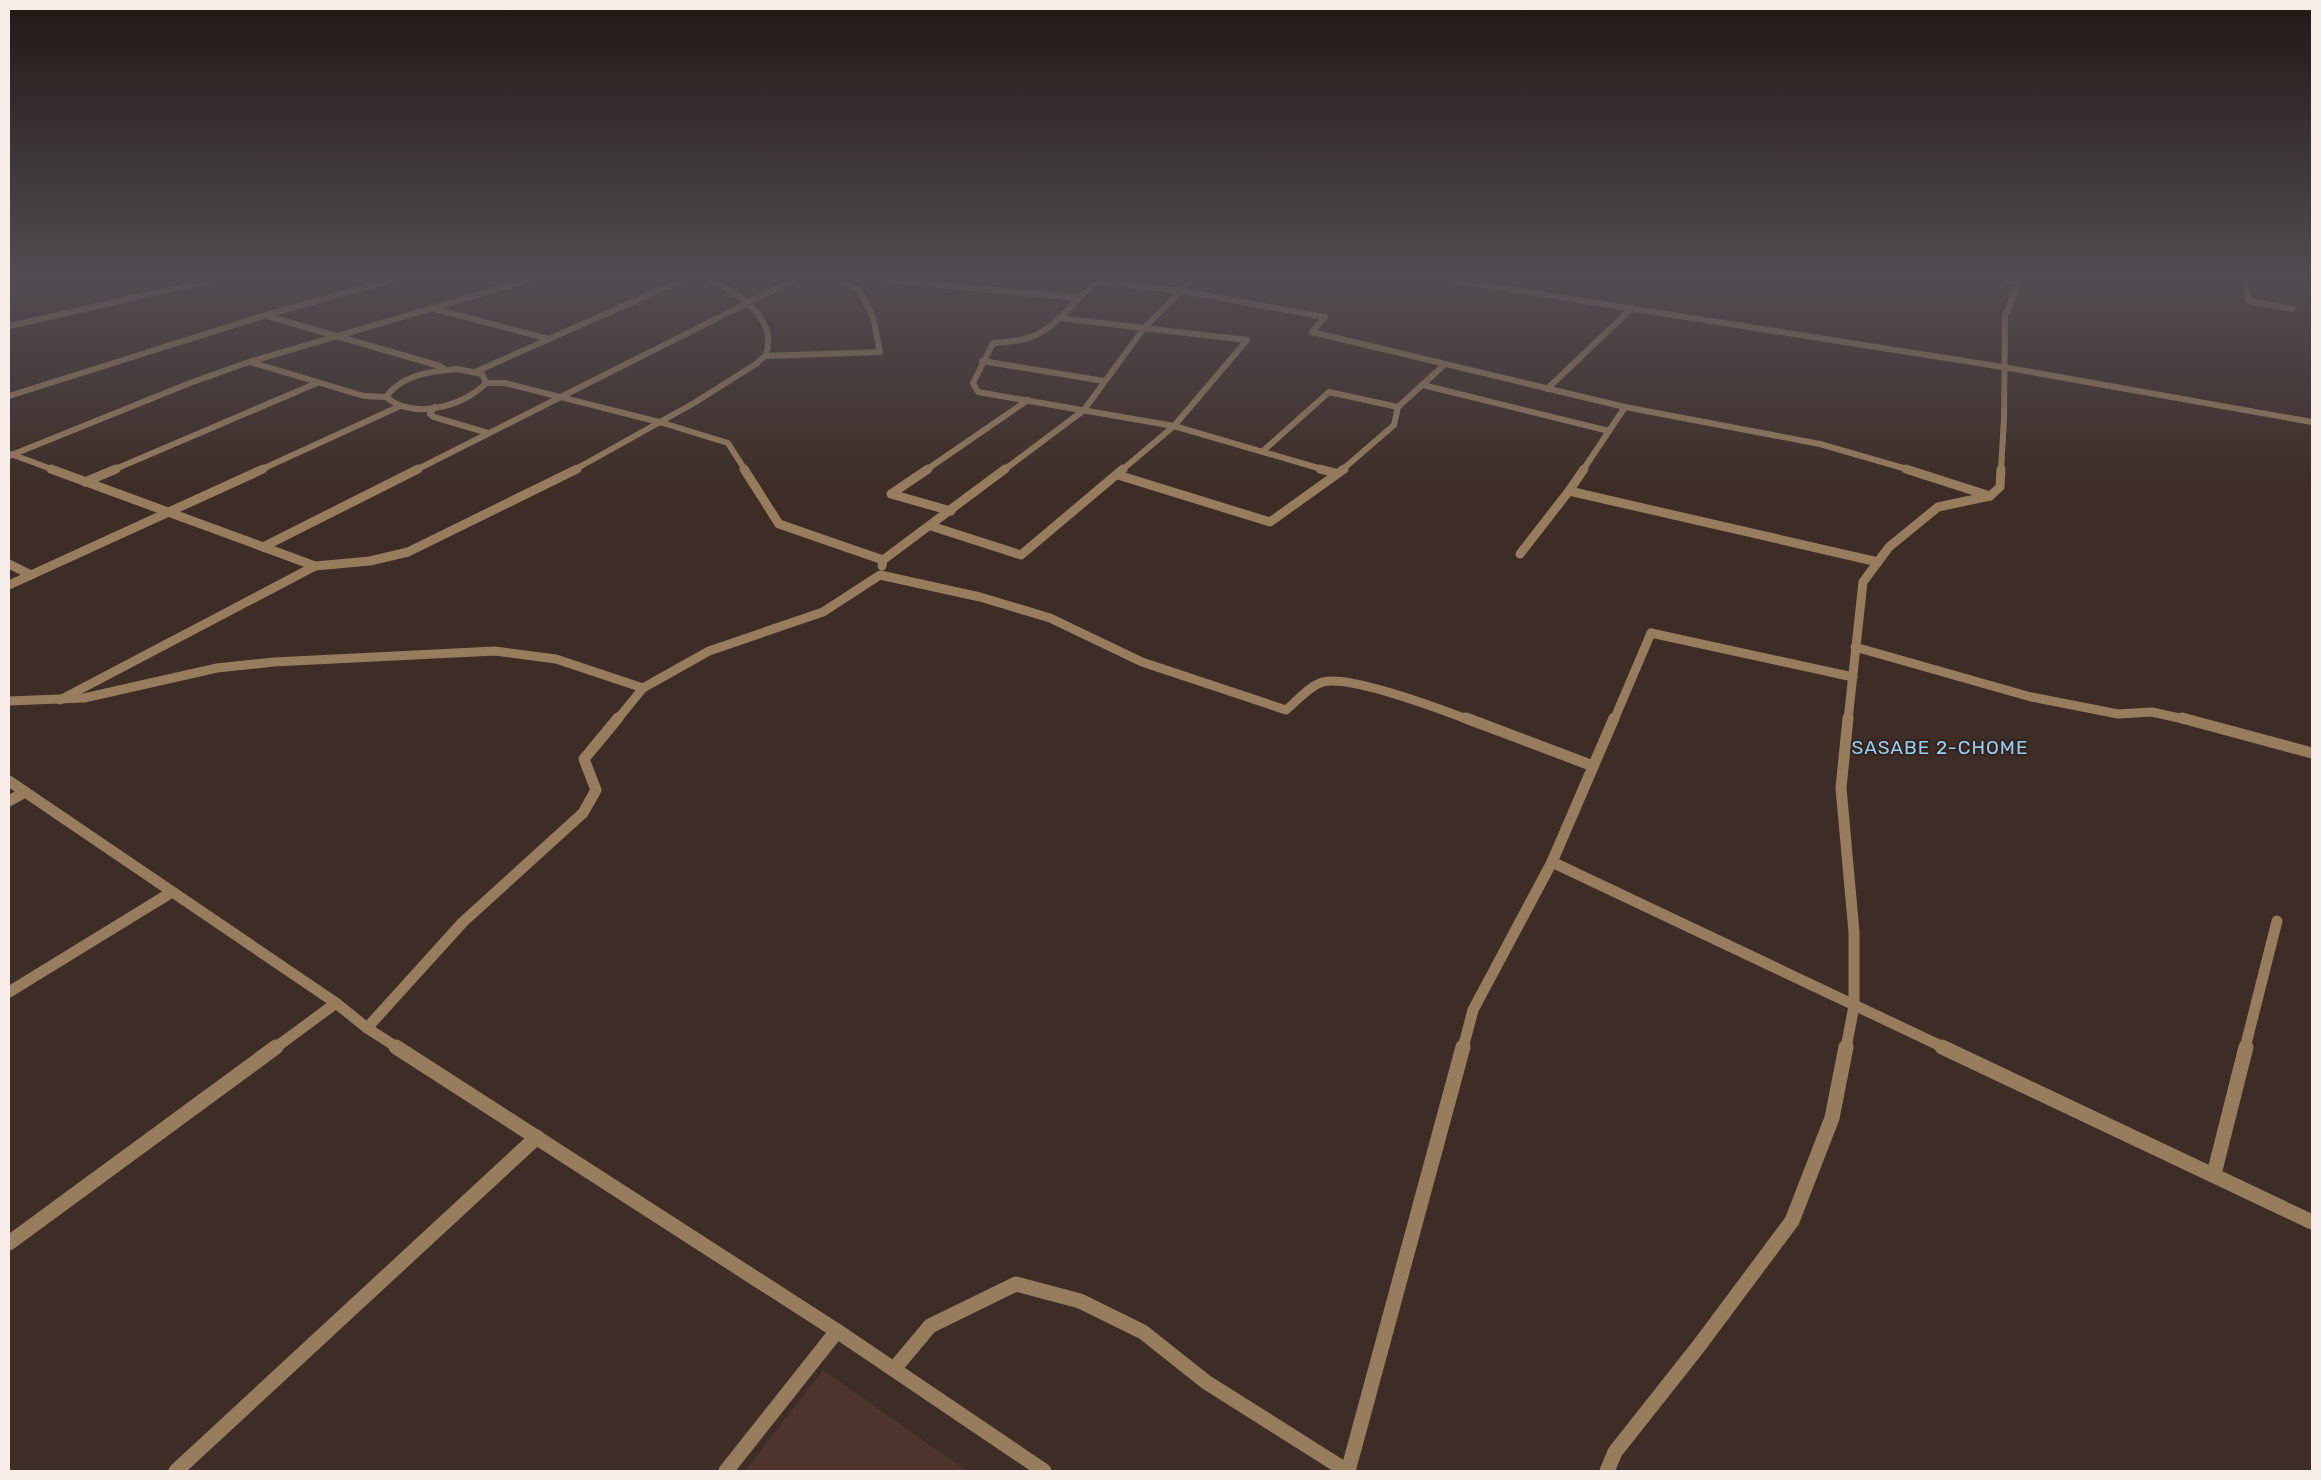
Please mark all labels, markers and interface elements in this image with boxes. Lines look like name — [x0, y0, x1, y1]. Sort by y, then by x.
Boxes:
district label: SASABE 2-CHOME — [1852, 736, 2028, 759]

